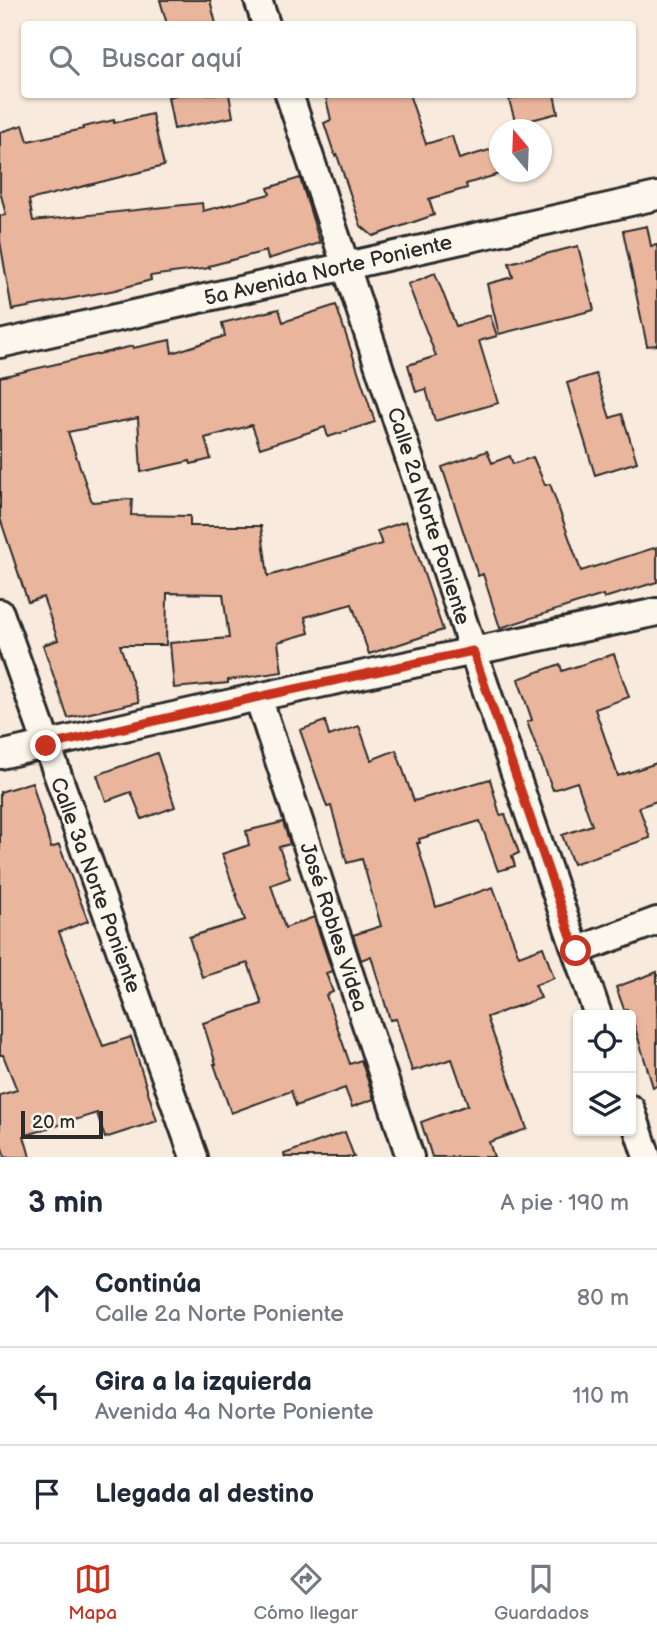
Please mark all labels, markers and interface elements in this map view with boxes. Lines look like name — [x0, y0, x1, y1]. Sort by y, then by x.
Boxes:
search box — [21, 21, 636, 98]
icon: search — [45, 41, 83, 79]
text: Buscar aquí — [101, 44, 242, 75]
north arrow — [489, 119, 552, 182]
street label: 5a Avenida Norte Poniente — [202, 230, 454, 311]
street label: Calle 2a Norte Poniente — [382, 404, 476, 628]
route end — [30, 730, 61, 761]
street label: Calle 3a Norte Poniente — [45, 774, 146, 996]
street label: José Robles Videa — [294, 839, 373, 1015]
route start — [560, 935, 591, 966]
map controls — [573, 1010, 636, 1136]
button: locate — [573, 1010, 636, 1073]
button: layers — [573, 1073, 636, 1136]
scale bar — [21, 1108, 103, 1140]
text: 20 m — [32, 1111, 75, 1134]
text: 3 min — [28, 1185, 103, 1221]
text: A pie · 190 m — [500, 1189, 629, 1217]
text: Continúa — [95, 1269, 202, 1300]
icon: ahead — [28, 1279, 66, 1317]
text: 80 m — [577, 1284, 629, 1312]
text: Calle 2a Norte Poniente — [95, 1300, 344, 1328]
text: Gira a la izquierda — [95, 1367, 312, 1398]
icon: left — [28, 1377, 66, 1415]
text: 110 m — [572, 1382, 629, 1410]
text: Avenida 4a Norte Poniente — [95, 1398, 374, 1426]
icon: arrive — [28, 1475, 66, 1513]
text: Llegada al destino — [95, 1479, 314, 1510]
tab: Mapa — [68, 1560, 117, 1625]
tab: Cómo llegar — [253, 1560, 358, 1625]
tab: Guardados — [494, 1560, 589, 1625]

